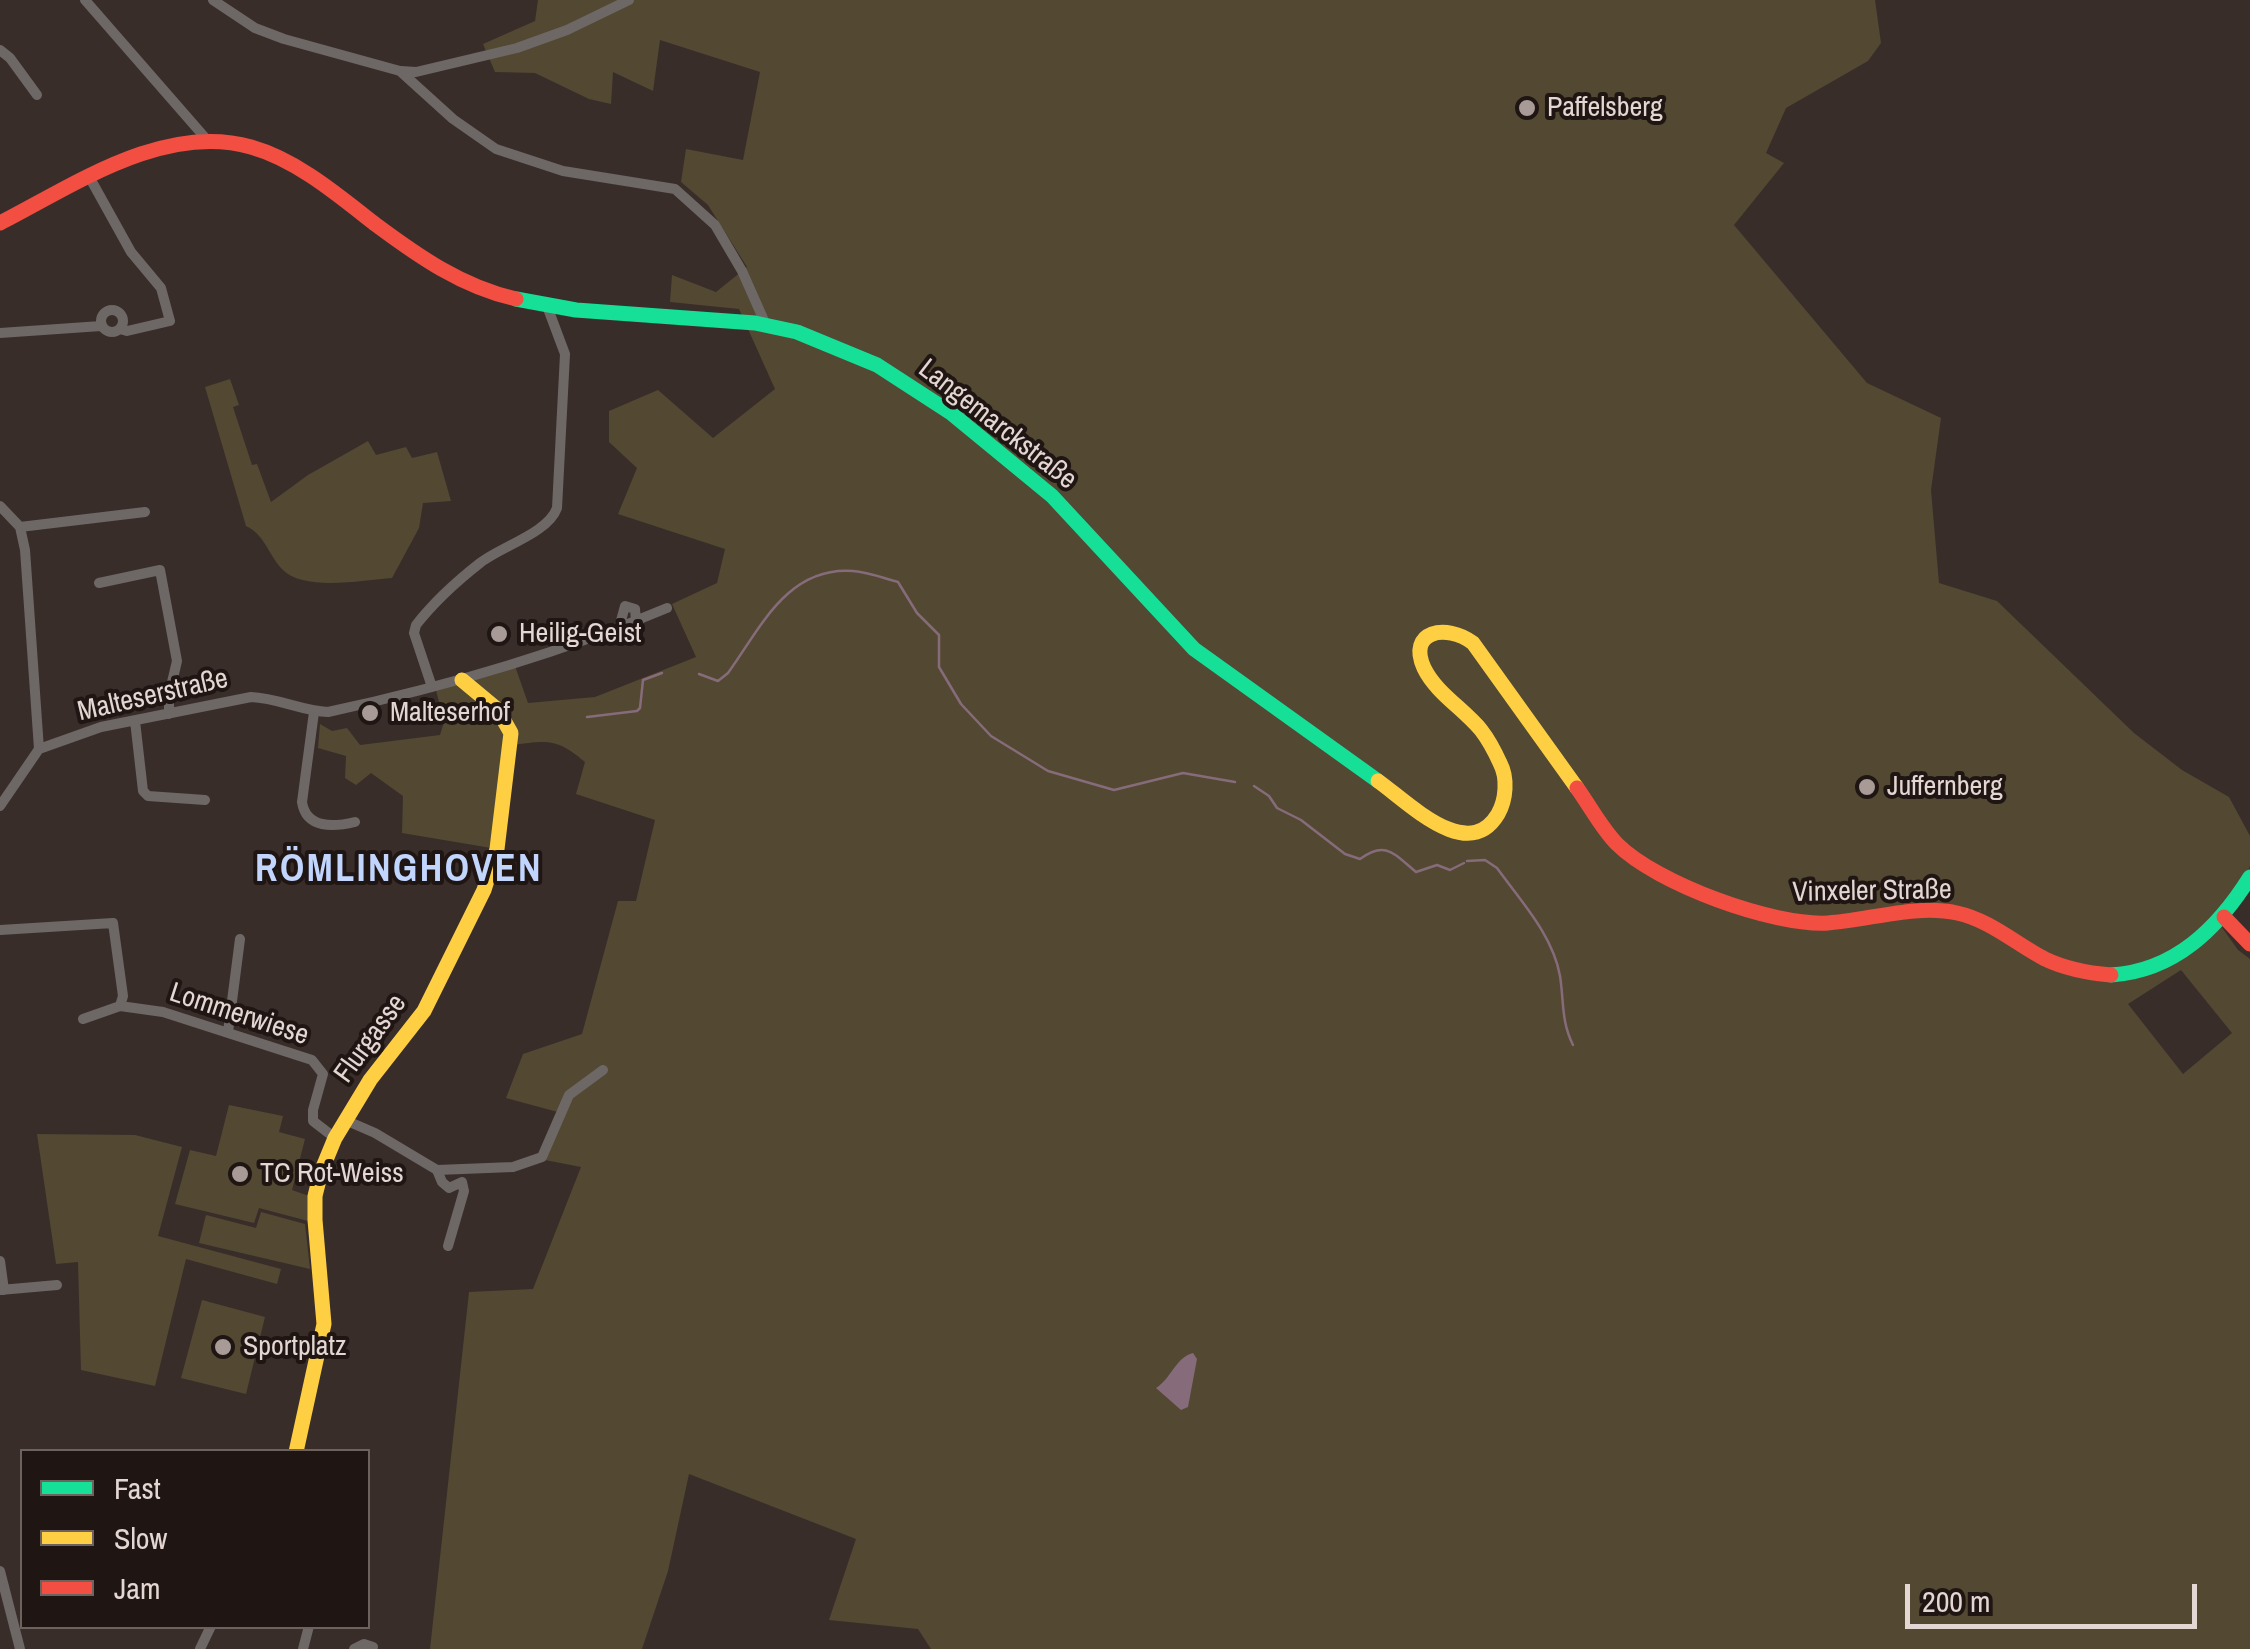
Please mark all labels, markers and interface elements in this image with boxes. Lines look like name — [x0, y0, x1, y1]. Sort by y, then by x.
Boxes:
place label: Paffelsberg — [1547, 91, 1663, 125]
marker: Paffelsberg — [1516, 97, 1538, 119]
street label: Langemarckstraße — [911, 353, 1083, 497]
place label: Heilig-Geist — [519, 617, 641, 651]
marker: Heilig-Geist — [488, 623, 510, 645]
street label: Malteserstraße — [75, 662, 231, 730]
place label: Malteserhof — [390, 696, 510, 730]
marker: Malteserhof — [359, 702, 381, 724]
place label: Juffernberg — [1887, 770, 2003, 804]
marker: Juffernberg — [1856, 776, 1878, 798]
district label: RÖMLINGHOVEN — [255, 848, 543, 894]
street label: Vinxeler Straße — [1792, 874, 1952, 910]
street label: Lommerwiese — [165, 977, 313, 1053]
street label: Flurgasse — [328, 988, 414, 1090]
place label: TC Rot-Weiss — [260, 1157, 404, 1191]
marker: TC Rot-Weiss — [229, 1163, 251, 1185]
place label: Sportplatz — [243, 1330, 346, 1364]
marker: Sportplatz — [212, 1336, 234, 1358]
legend — [20, 1449, 370, 1629]
text: Fast — [114, 1468, 161, 1508]
text: Slow — [114, 1518, 167, 1558]
scale bar — [1910, 1564, 2202, 1626]
text: Jam — [114, 1568, 160, 1608]
text: 200 m — [1922, 1581, 1990, 1621]

